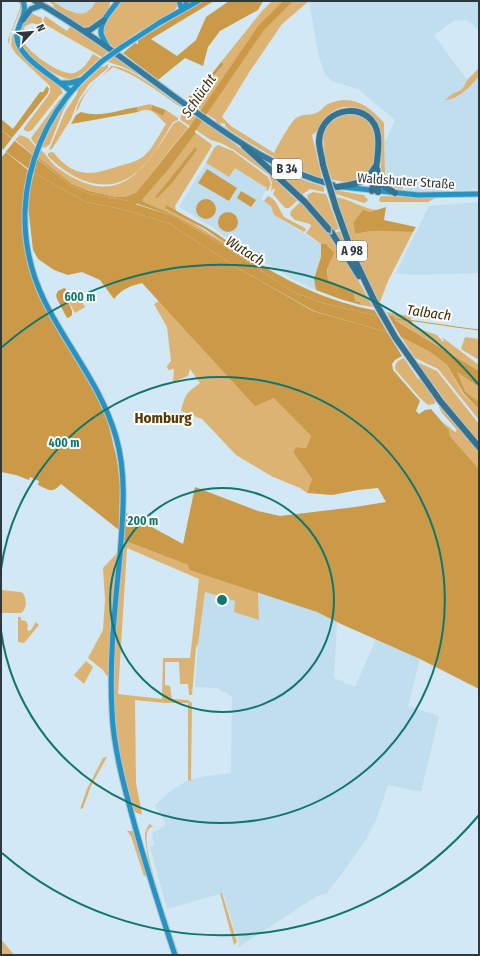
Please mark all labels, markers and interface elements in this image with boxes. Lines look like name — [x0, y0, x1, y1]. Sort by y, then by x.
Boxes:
north arrow — [12, 12, 52, 52]
text: N — [33, 22, 48, 34]
water label: Schlücht — [177, 71, 220, 122]
road number: B 34 — [272, 159, 302, 179]
street label: Waldshuter Straße — [357, 170, 455, 192]
one-way arrow — [325, 227, 332, 234]
water label: Wutach — [223, 233, 267, 269]
road number: A 98 — [337, 241, 367, 261]
text: 600 m — [64, 290, 96, 304]
water label: Talbach — [406, 301, 452, 325]
district label: Homburg — [134, 409, 192, 427]
text: 400 m — [49, 436, 79, 450]
text: 200 m — [127, 514, 158, 528]
centre of rings — [215, 593, 229, 607]

